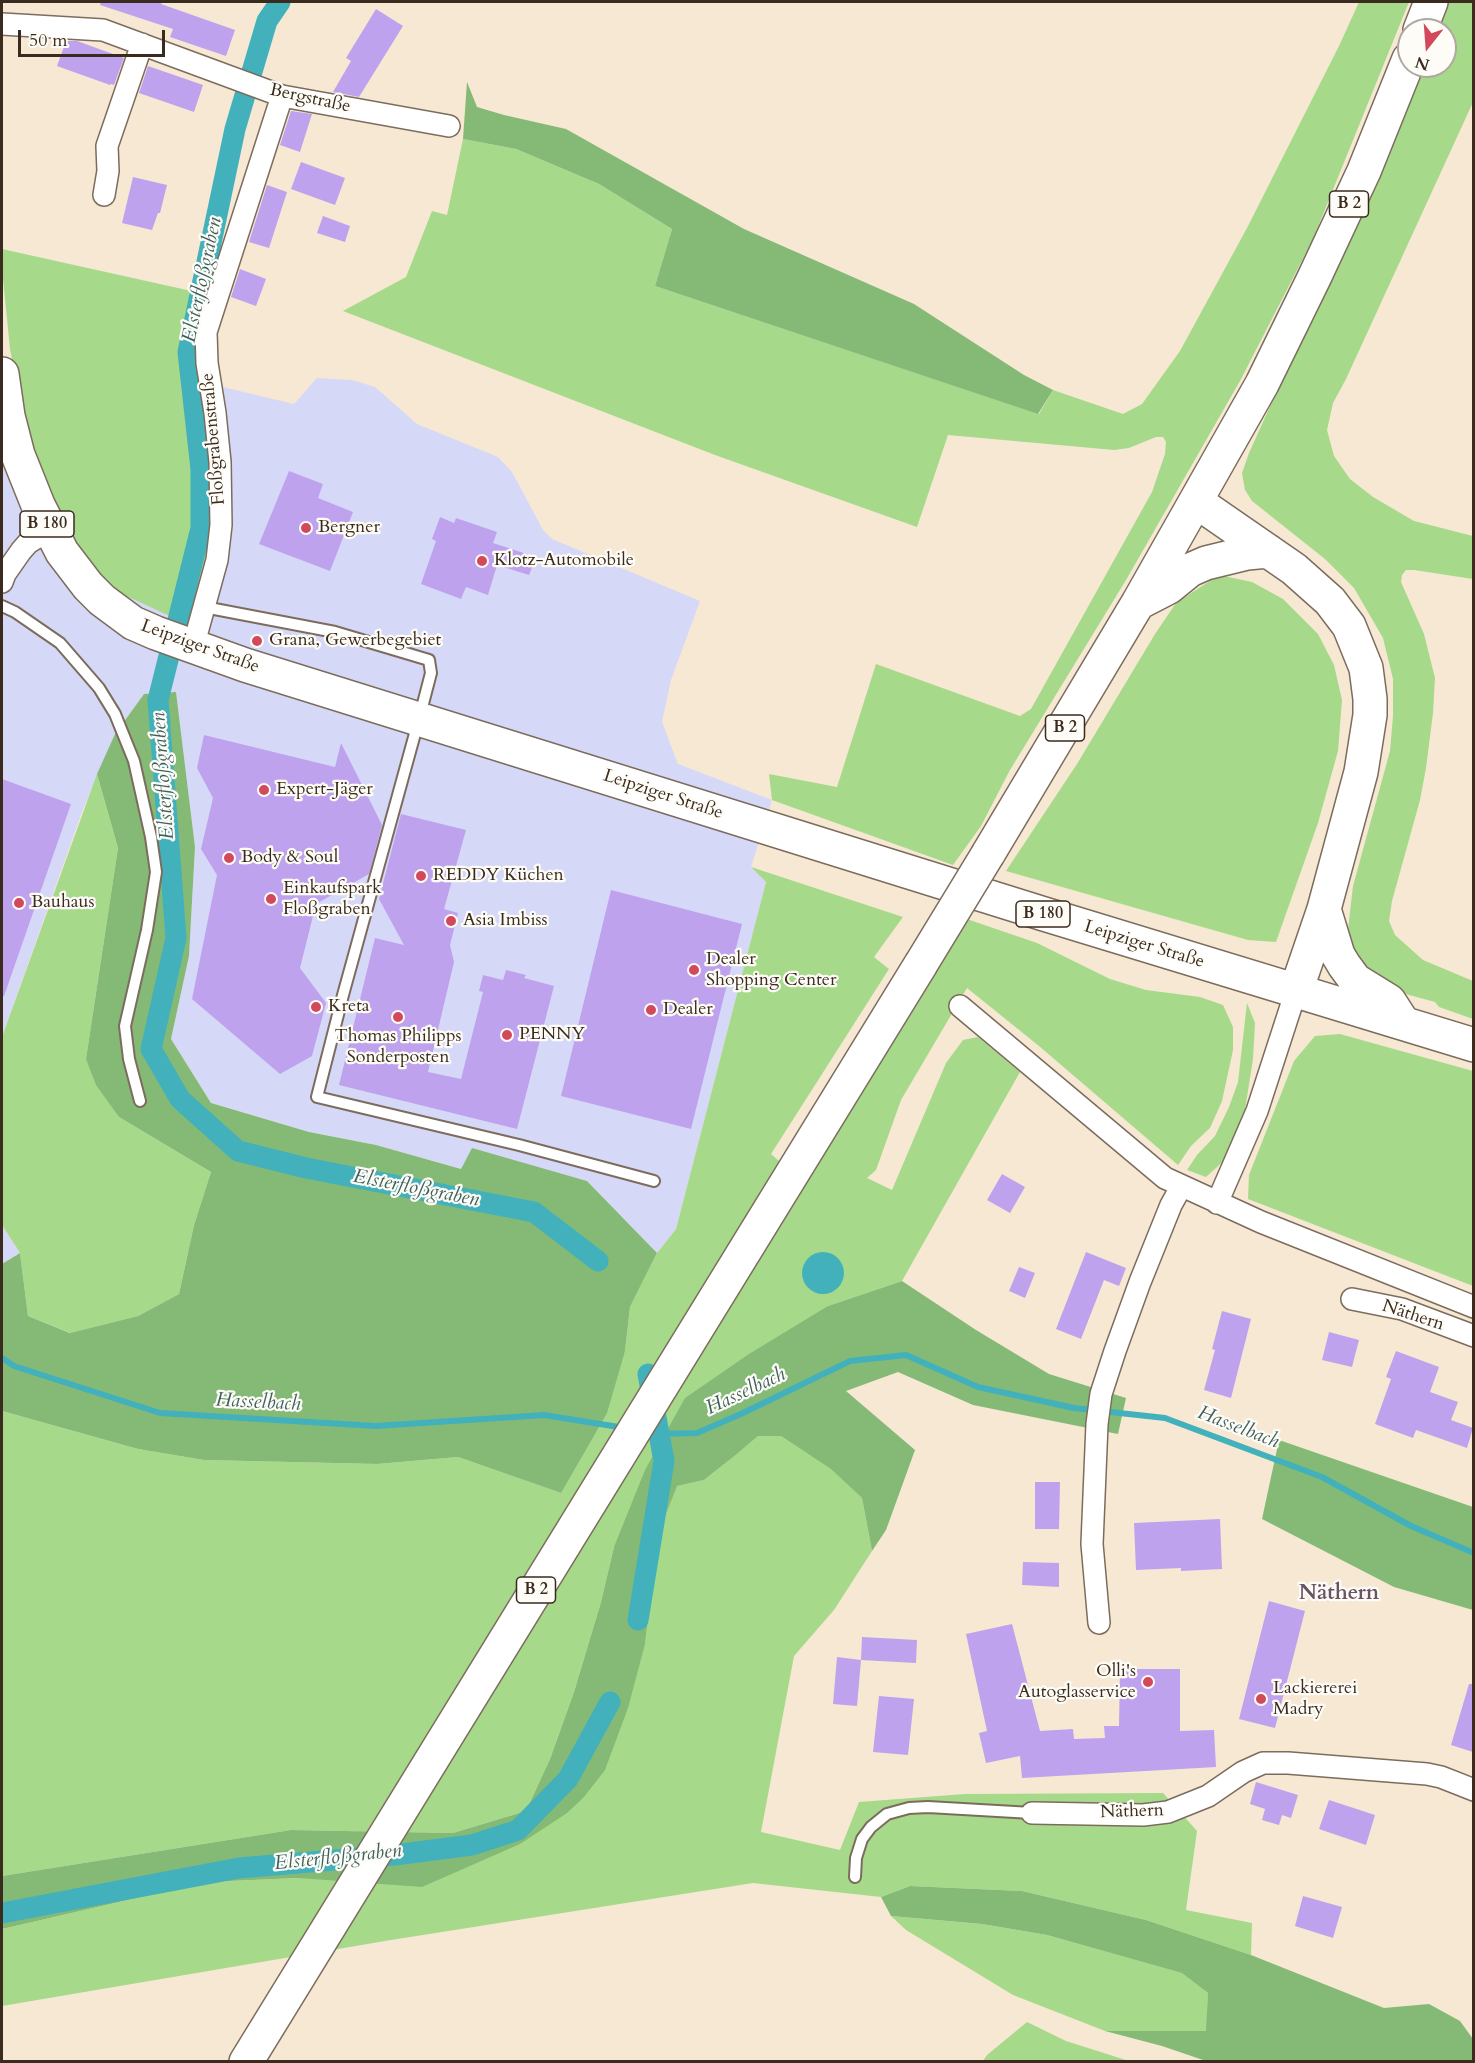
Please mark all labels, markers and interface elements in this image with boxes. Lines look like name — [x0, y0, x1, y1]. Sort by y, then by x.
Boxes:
scale bar — [21, 18, 168, 56]
north arrow — [1397, 18, 1457, 78]
text: 50 m — [29, 28, 68, 53]
text: N — [1412, 51, 1432, 76]
street label: Bergstraße — [268, 80, 352, 118]
road number: B 2 — [1330, 191, 1368, 217]
water label: Elsterfloßgraben — [178, 215, 228, 345]
street label: Floßgrabenstraße — [197, 372, 231, 506]
road number: B 180 — [20, 511, 74, 537]
place label: Bergner — [318, 517, 380, 539]
marker: Bergner — [299, 521, 313, 535]
place label: Klotz-Automobile — [494, 550, 634, 572]
marker: Klotz-Automobile — [475, 554, 489, 568]
street label: Leipziger Straße — [138, 616, 262, 678]
place label: Grana, Gewerbegebiet — [269, 630, 441, 652]
marker: Grana, Gewerbegebiet — [250, 634, 264, 648]
water label: Elsterfloßgraben — [148, 712, 180, 840]
road number: B 2 — [1046, 715, 1084, 741]
street label: Leipziger Straße — [600, 766, 726, 824]
place label: Expert-Jäger — [276, 779, 373, 801]
marker: Expert-Jäger — [257, 783, 271, 797]
place label: Body & Soul — [241, 847, 338, 869]
marker: Body & Soul — [222, 851, 236, 865]
place label: REDDY Küchen — [433, 865, 564, 887]
marker: REDDY Küchen — [414, 869, 428, 883]
place label: Einkaufspark Floßgraben — [283, 878, 382, 920]
place label: Bauhaus — [31, 892, 94, 914]
marker: Einkaufspark Floßgraben — [264, 892, 278, 906]
marker: Bauhaus — [12, 896, 26, 910]
road number: B 180 — [1016, 901, 1070, 927]
place label: Asia Imbiss — [463, 910, 548, 932]
marker: Asia Imbiss — [444, 914, 458, 928]
street label: Leipziger Straße — [1081, 916, 1207, 974]
place label: Dealer Shopping Center — [706, 949, 837, 992]
marker: Dealer Shopping Center — [687, 963, 701, 977]
place label: Kreta — [328, 996, 370, 1018]
place label: Dealer — [663, 999, 713, 1021]
marker: Kreta — [309, 1000, 323, 1014]
marker: Dealer — [644, 1003, 658, 1017]
marker: Thomas Philipps Sonderposten — [391, 1010, 405, 1024]
place label: PENNY — [519, 1024, 585, 1046]
place label: Thomas Philipps Sonderposten — [334, 1026, 462, 1068]
marker: PENNY — [500, 1028, 514, 1042]
water label: Elsterfloßgraben — [351, 1165, 481, 1213]
street label: Näthern — [1379, 1296, 1447, 1336]
water label: Hasselbach — [702, 1363, 790, 1421]
water label: Hasselbach — [215, 1389, 301, 1417]
water label: Hasselbach — [1194, 1402, 1282, 1454]
road number: B 2 — [516, 1577, 556, 1603]
district label: Näthern — [1299, 1581, 1379, 1607]
place label: Olli's Autoglasservice — [1018, 1661, 1136, 1704]
marker: Olli's Autoglasservice — [1141, 1675, 1155, 1689]
place label: Lackiererei Madry — [1273, 1678, 1357, 1720]
marker: Lackiererei Madry — [1254, 1692, 1268, 1706]
street label: Näthern — [1100, 1800, 1164, 1824]
water label: Elsterfloßgraben — [273, 1839, 403, 1877]

